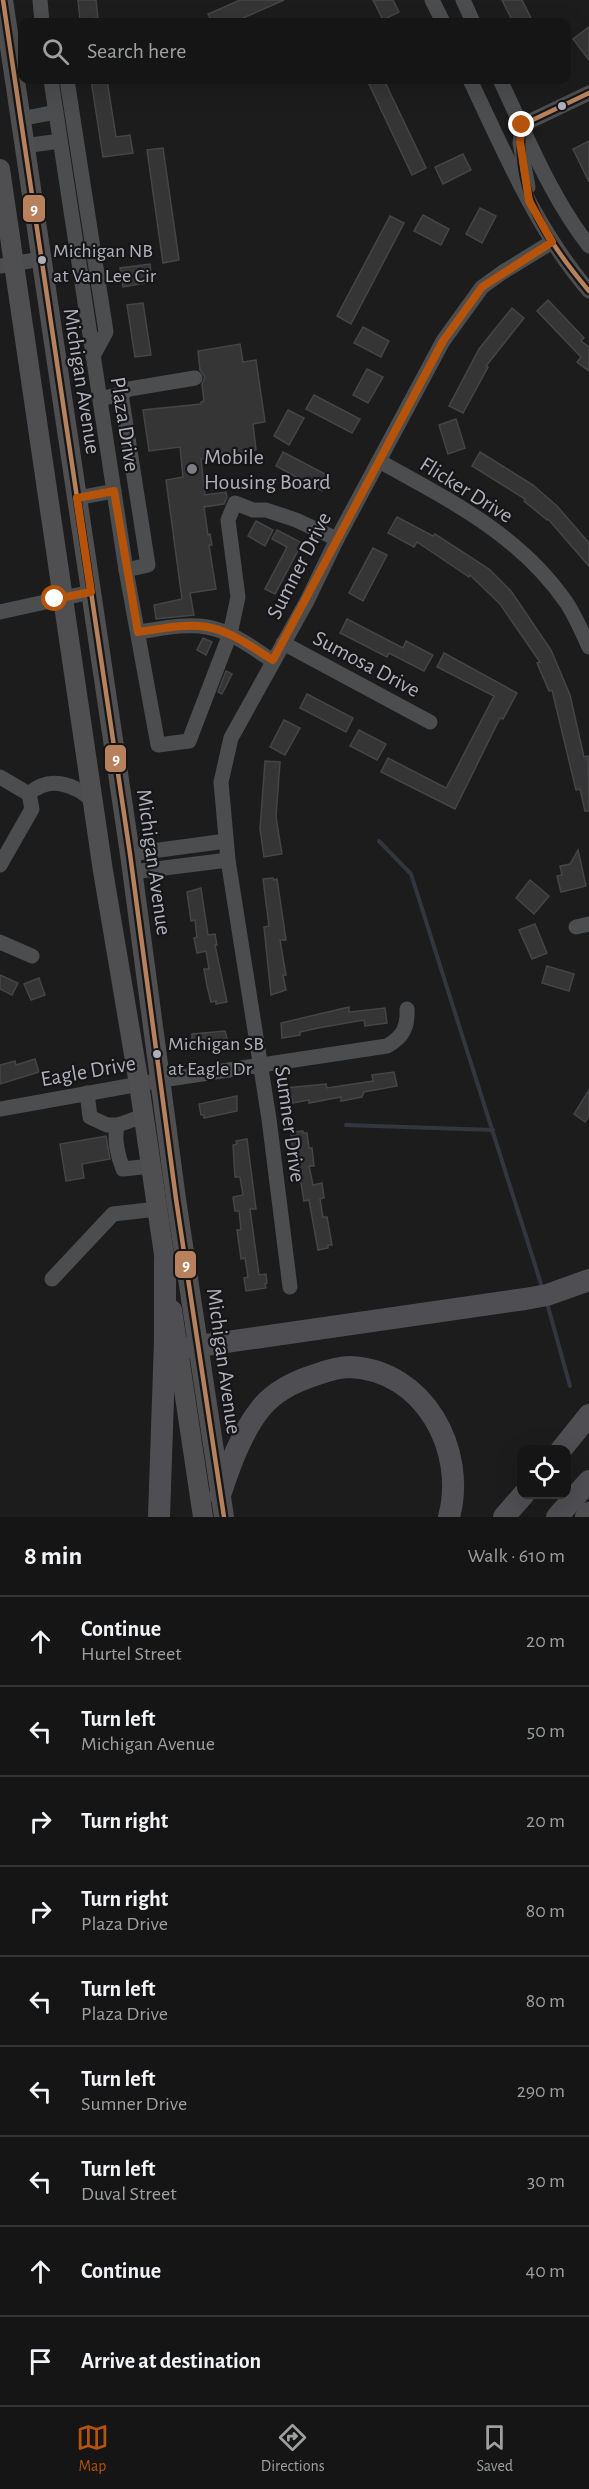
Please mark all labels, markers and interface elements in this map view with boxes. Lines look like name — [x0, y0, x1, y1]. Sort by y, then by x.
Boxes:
search box — [18, 18, 571, 84]
icon: search — [39, 35, 72, 68]
text: Search here — [87, 40, 186, 62]
unlabelled marker — [556, 100, 568, 112]
route end — [508, 111, 534, 137]
line badge: 9 — [22, 194, 46, 223]
text: 9 — [30, 201, 38, 217]
place label: Michigan NB at Van Lee Cir — [53, 241, 157, 286]
marker: Michigan NB at Van Lee Cir — [36, 254, 48, 266]
street label: Michigan Avenue — [60, 307, 104, 456]
street label: Plaza Drive — [107, 375, 143, 473]
place label: Mobile Housing Board — [204, 446, 331, 493]
street label: Flicker Drive — [416, 453, 517, 527]
marker: Mobile Housing Board — [185, 462, 199, 476]
street label: Sumner Drive — [263, 508, 335, 622]
route start — [41, 585, 67, 611]
street label: Sumosa Drive — [310, 627, 424, 701]
line badge: 9 — [104, 744, 127, 773]
text: 9 — [112, 751, 120, 767]
street label: Michigan Avenue — [133, 788, 175, 937]
place label: Michigan SB at Eagle Dr — [168, 1034, 264, 1079]
marker: Michigan SB at Eagle Dr — [151, 1048, 163, 1060]
street label: Eagle Drive — [39, 1052, 137, 1090]
street label: Sumner Drive — [271, 1065, 309, 1183]
line badge: 9 — [174, 1250, 197, 1279]
text: 9 — [182, 1257, 190, 1273]
street label: Michigan Avenue — [203, 1287, 245, 1436]
map controls — [517, 1445, 571, 1499]
button: locate — [517, 1445, 571, 1499]
text: 8 min — [24, 1543, 82, 1569]
text: Walk · 610 m — [468, 1546, 565, 1566]
text: Continue — [81, 1618, 161, 1640]
icon: ahead — [24, 1625, 57, 1658]
text: 20 m — [526, 1631, 565, 1651]
text: Hurtel Street — [81, 1644, 182, 1664]
text: Turn left — [81, 1708, 155, 1730]
icon: left — [24, 1715, 57, 1748]
text: 50 m — [527, 1721, 565, 1741]
text: Michigan Avenue — [81, 1734, 215, 1754]
icon: right — [24, 1805, 57, 1838]
text: Turn right — [81, 1810, 168, 1832]
text: 20 m — [526, 1811, 565, 1831]
text: Turn right — [81, 1888, 168, 1910]
icon: right — [24, 1895, 57, 1928]
text: 80 m — [526, 1901, 565, 1921]
text: Plaza Drive — [81, 1914, 168, 1934]
text: Turn left — [81, 1978, 155, 2000]
icon: left — [24, 1985, 57, 2018]
text: 80 m — [526, 1991, 565, 2011]
text: Plaza Drive — [81, 2004, 168, 2024]
text: Turn left — [81, 2068, 155, 2090]
icon: left — [24, 2075, 57, 2108]
text: 290 m — [517, 2081, 565, 2101]
text: Sumner Drive — [81, 2094, 187, 2114]
text: Turn left — [81, 2158, 155, 2180]
icon: left — [24, 2165, 57, 2198]
text: 30 m — [527, 2171, 565, 2191]
text: Duval Street — [81, 2184, 177, 2204]
icon: ahead — [24, 2255, 57, 2288]
text: Continue — [81, 2260, 161, 2282]
text: 40 m — [526, 2261, 565, 2281]
icon: arrive — [24, 2345, 57, 2378]
text: Arrive at destination — [81, 2350, 261, 2372]
tab: Map — [76, 2421, 109, 2476]
tab: Directions — [261, 2421, 325, 2476]
tab: Saved — [476, 2421, 513, 2476]

